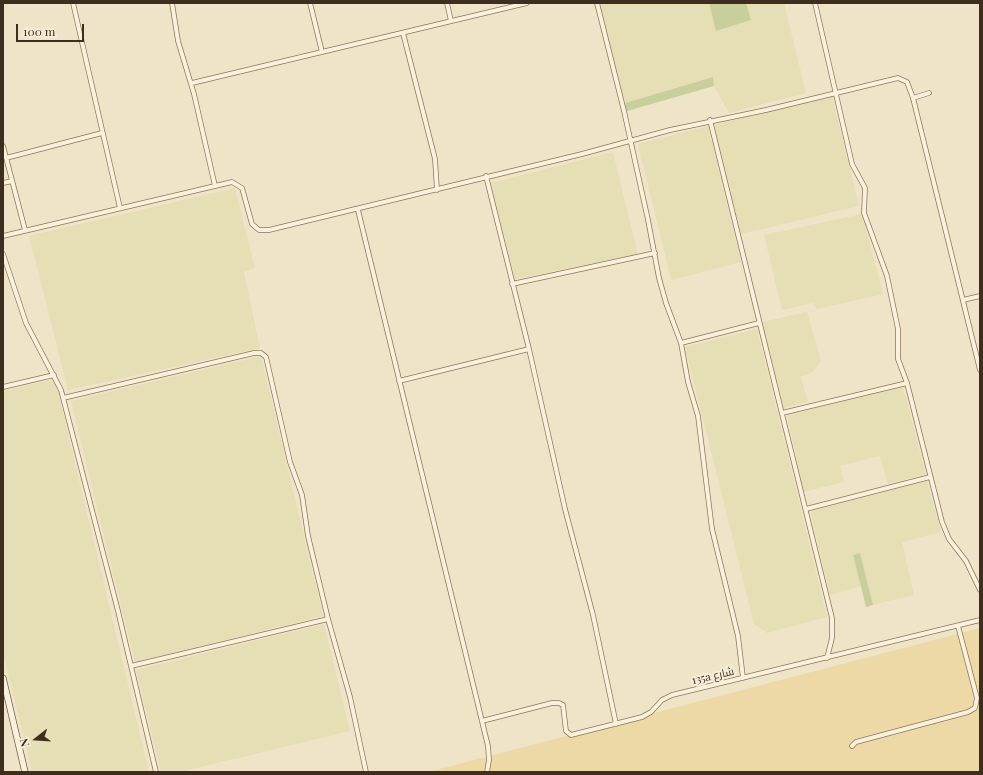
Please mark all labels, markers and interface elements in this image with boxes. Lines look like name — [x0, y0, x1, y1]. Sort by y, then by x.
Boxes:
scale bar — [18, 16, 86, 42]
text: 100 m — [23, 23, 55, 39]
street label: 135a شارع — [691, 665, 735, 687]
north arrow — [16, 719, 56, 759]
text: N — [16, 737, 32, 749]

